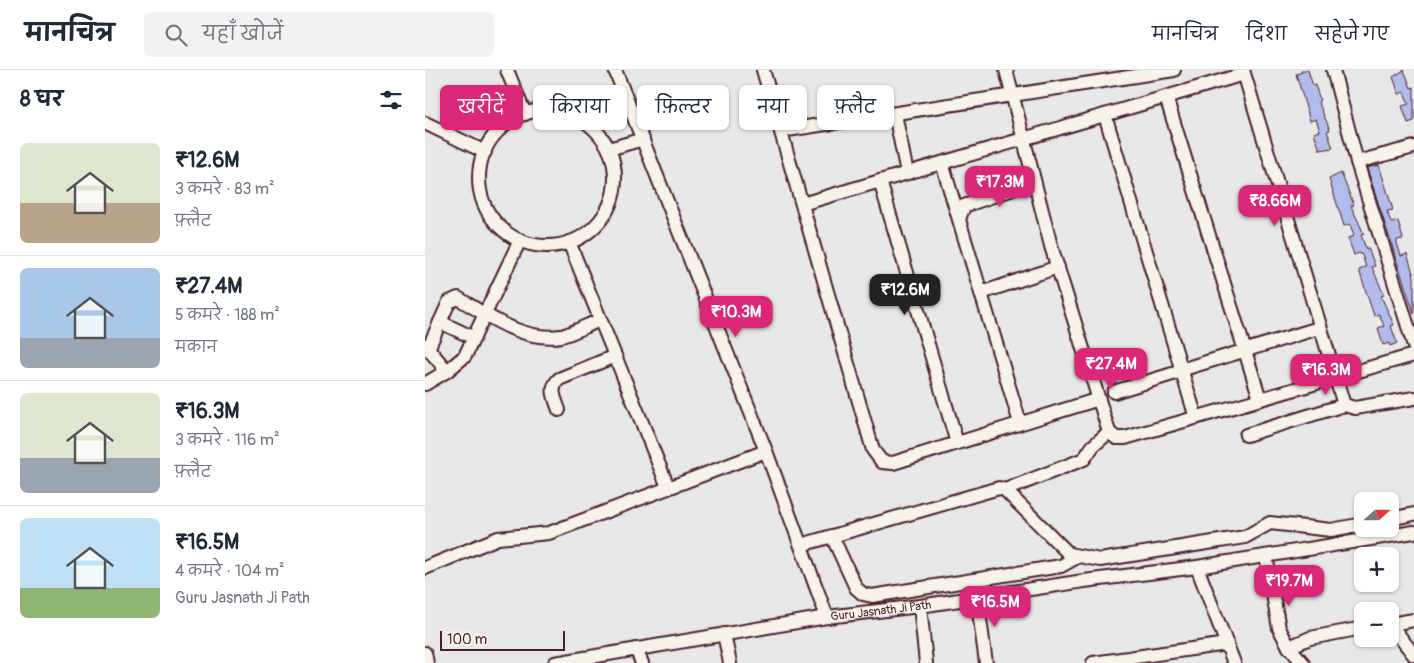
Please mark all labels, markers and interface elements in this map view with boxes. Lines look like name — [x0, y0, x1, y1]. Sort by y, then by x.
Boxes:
search box — [144, 12, 494, 57]
text: मानचित्र — [25, 19, 114, 48]
icon: search — [162, 21, 190, 49]
text: यहाँ खोजें — [202, 22, 283, 46]
text: मानचित्र — [1152, 23, 1218, 46]
text: दिशा — [1246, 23, 1287, 46]
text: सहेजे गए — [1315, 23, 1389, 46]
chip: खरीदें — [440, 85, 523, 130]
chip: किराया — [533, 85, 627, 130]
chip: फ़िल्टर — [637, 85, 729, 130]
chip: नया — [739, 85, 807, 130]
chip: फ़्लैट — [817, 85, 894, 130]
text: 8 घर — [20, 86, 63, 113]
icon: filters — [377, 86, 405, 114]
text: ₹12.6M — [175, 147, 240, 174]
icon: home — [60, 163, 120, 223]
pin: ₹17.3M — [959, 166, 1041, 208]
text: ₹17.3M — [976, 172, 1024, 192]
text: 3 कमरे · 83 m² — [175, 179, 275, 199]
pin: ₹8.66M — [1234, 184, 1316, 227]
text: ₹8.66M — [1249, 191, 1301, 211]
text: फ़्लैट — [175, 211, 211, 231]
text: ₹27.4M — [175, 273, 242, 300]
pin: ₹12.6M — [864, 274, 946, 316]
text: ₹12.6M — [880, 280, 930, 300]
icon: home — [60, 288, 120, 348]
pin: ₹10.3M — [695, 296, 777, 338]
text: ₹10.3M — [711, 302, 761, 322]
text: 5 कमरे · 188 m² — [175, 305, 280, 325]
text: मकान — [175, 337, 217, 357]
pin: ₹27.4M — [1070, 348, 1152, 390]
text: ₹27.4M — [1085, 354, 1137, 374]
pin: ₹16.3M — [1285, 354, 1367, 396]
text: ₹16.3M — [1301, 360, 1351, 380]
text: ₹16.3M — [175, 398, 239, 425]
icon: home — [60, 413, 120, 473]
text: 3 कमरे · 116 m² — [175, 430, 279, 450]
text: फ़्लैट — [175, 462, 211, 482]
north arrow — [1354, 492, 1399, 538]
map controls — [1354, 492, 1399, 647]
text: ₹16.5M — [175, 529, 239, 556]
icon: home — [60, 538, 120, 598]
button: + — [1354, 547, 1399, 592]
text: 4 कमरे · 104 m² — [175, 561, 284, 581]
pin: ₹19.7M — [1248, 564, 1330, 607]
text: ₹19.7M — [1265, 571, 1313, 591]
pin: ₹16.5M — [954, 586, 1036, 628]
text: Guru Jasnath Ji Path — [175, 588, 310, 608]
text: ₹16.5M — [971, 592, 1019, 612]
street label: Guru Jasnath Ji Path — [830, 597, 932, 624]
button: − — [1354, 602, 1399, 647]
scale bar — [440, 628, 565, 651]
text: 100 m — [447, 631, 487, 648]

